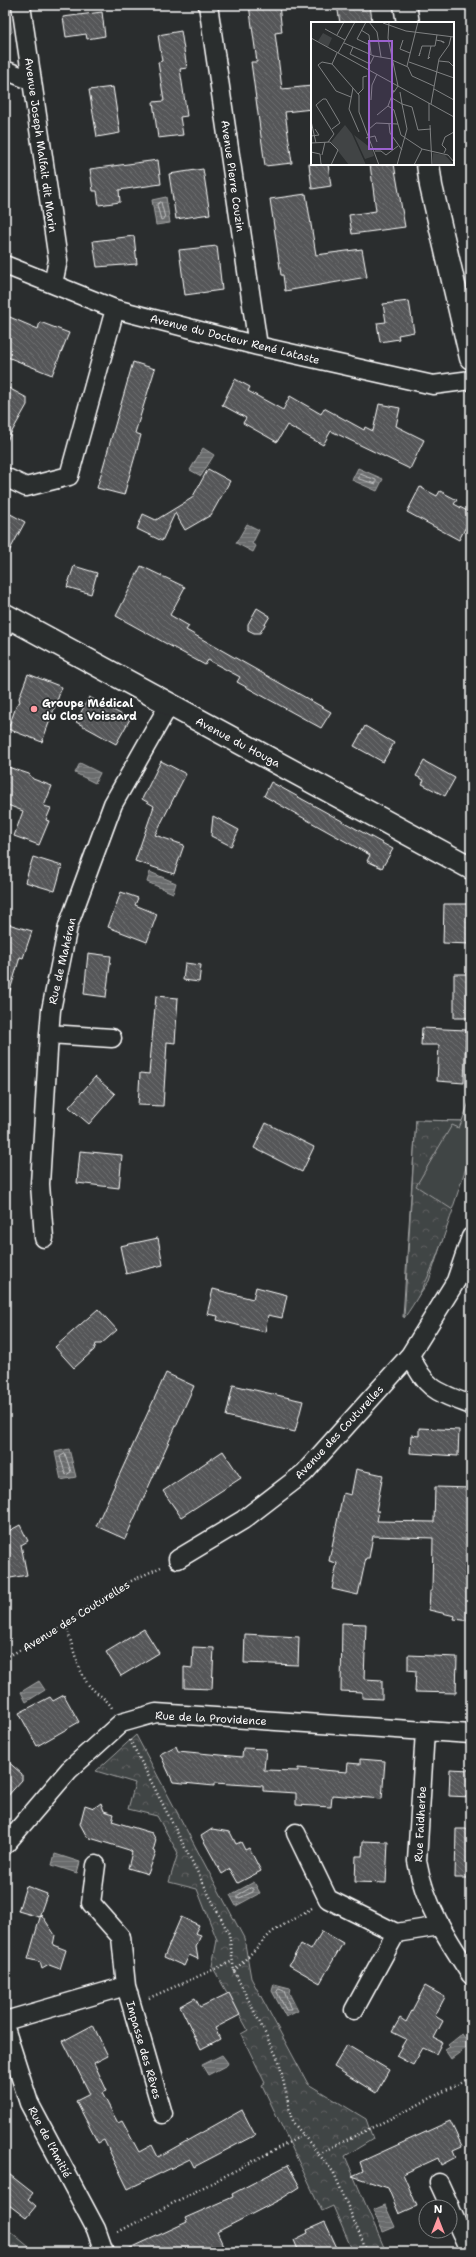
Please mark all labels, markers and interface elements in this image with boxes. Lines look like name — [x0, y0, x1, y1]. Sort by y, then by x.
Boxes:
inset map — [311, 22, 454, 165]
street label: Avenue Joseph Malfait dit Marin — [21, 57, 60, 234]
street label: Avenue Pierre Couzin — [217, 119, 248, 233]
street label: Avenue du Docteur René Lataste — [148, 311, 321, 368]
place label: Groupe Médical du Clos Voissard — [42, 696, 137, 724]
marker: Groupe Médical du Clos Voissard — [29, 704, 39, 714]
street label: Avenue du Houga — [193, 714, 283, 771]
street label: Rue de Mahéran — [45, 916, 80, 1006]
street label: Avenue des Couturelles — [292, 1382, 387, 1483]
street label: Avenue des Couturelles — [20, 1577, 133, 1656]
street label: Rue de la Providence — [155, 1708, 267, 1729]
street label: Rue Faidherbe — [411, 1786, 430, 1862]
street label: Impasse des Rêves — [122, 1999, 165, 2101]
street label: Rue de l'Amitié — [24, 2104, 75, 2181]
north arrow — [418, 2199, 458, 2239]
text: N — [434, 2202, 443, 2217]

